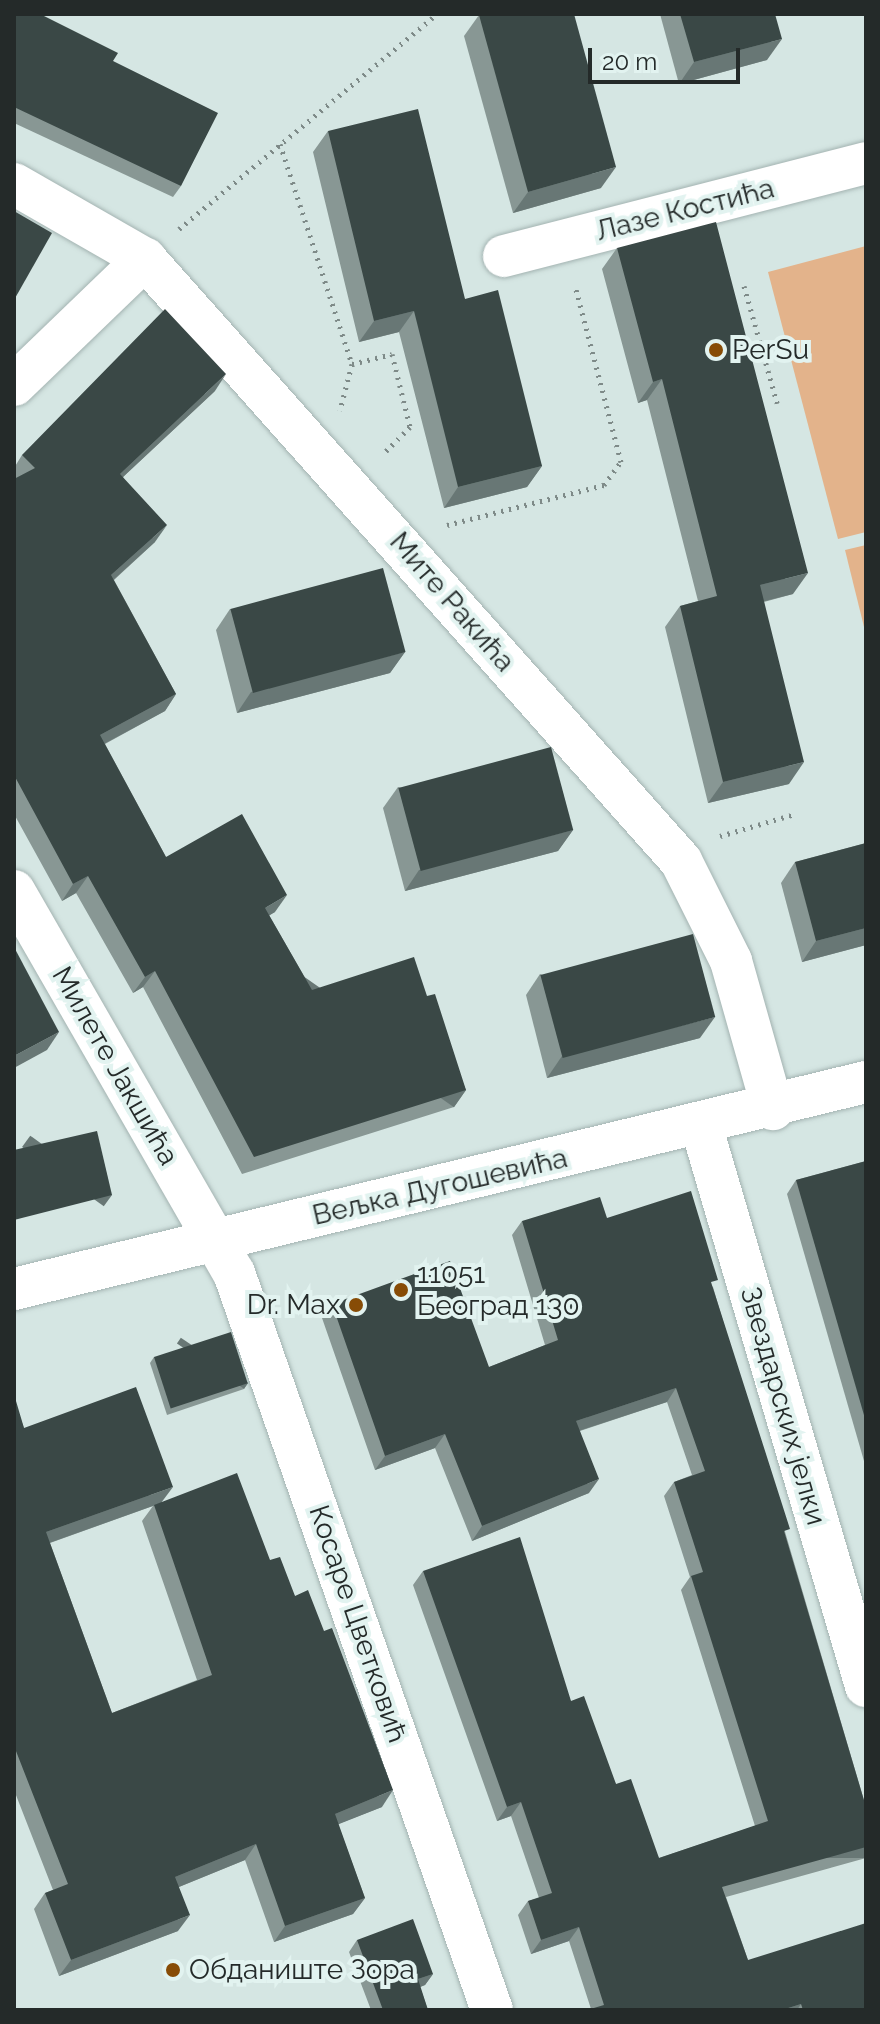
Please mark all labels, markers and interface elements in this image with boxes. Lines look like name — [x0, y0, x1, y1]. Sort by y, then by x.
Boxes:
scale bar — [592, 32, 744, 82]
text: 20 m — [602, 47, 657, 76]
street label: Лазе Костића — [592, 172, 778, 248]
place label: PerSu — [732, 333, 809, 367]
marker: PerSu — [707, 341, 725, 359]
street label: Мите Ракића — [382, 526, 522, 678]
street label: Милете Јакшића — [44, 961, 186, 1171]
street label: Вељка Дугошевића — [309, 1141, 571, 1233]
place label: 11051 Београд 130 — [417, 1257, 580, 1323]
marker: 11051 Београд 130 — [392, 1281, 410, 1299]
street label: Звездарских јелки — [733, 1283, 833, 1529]
place label: Dr. Max — [247, 1288, 340, 1322]
marker: Dr. Max — [347, 1296, 365, 1314]
street label: Косаре Цветковић — [302, 1501, 414, 1747]
place label: Обданиште Зора — [189, 1953, 415, 1987]
marker: Обданиште Зора — [164, 1961, 182, 1979]

